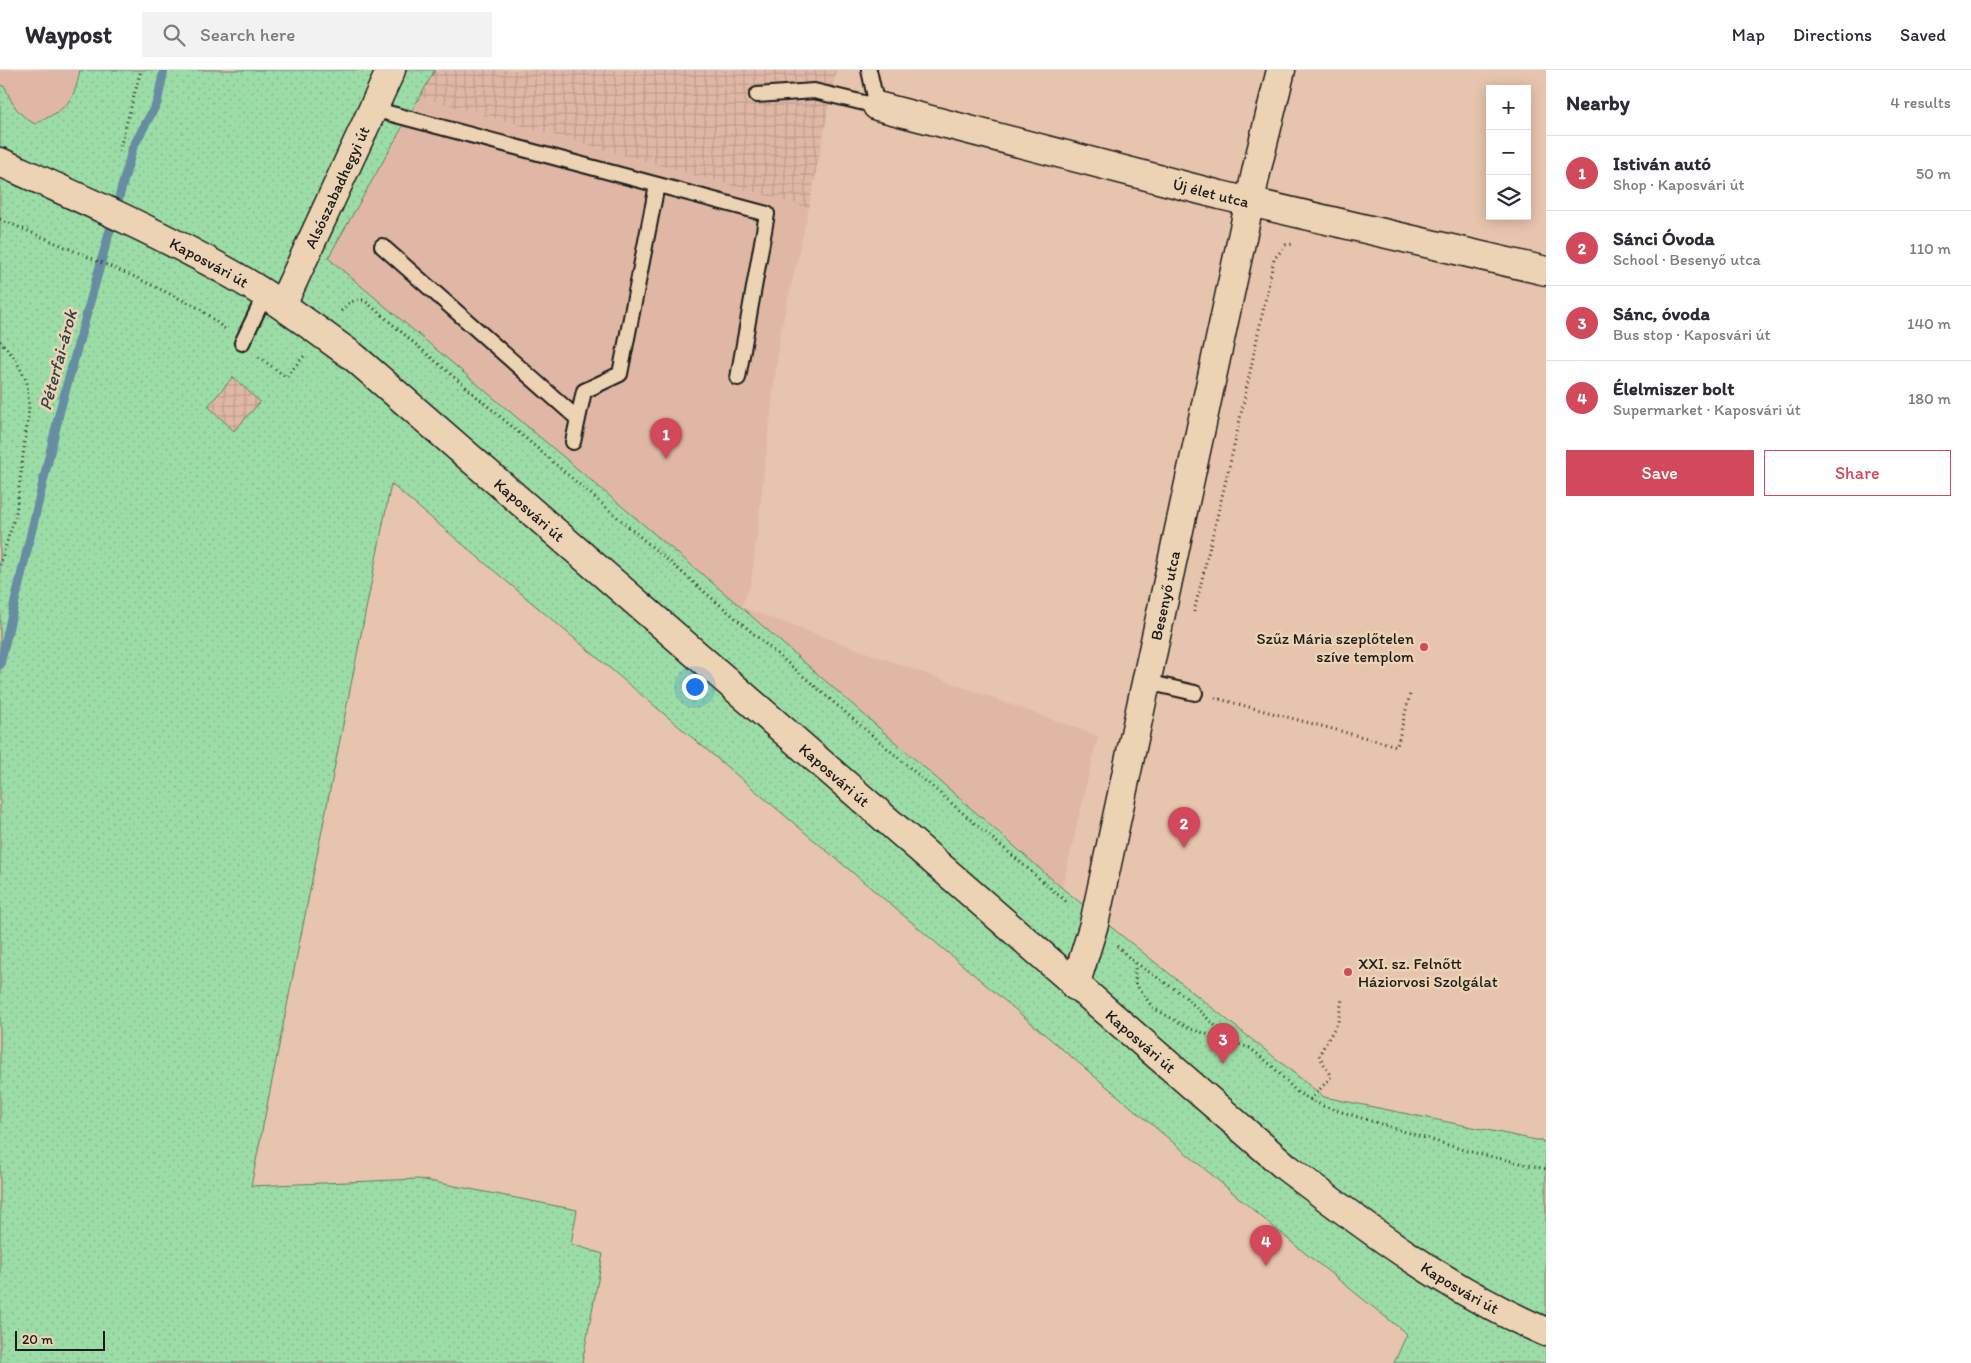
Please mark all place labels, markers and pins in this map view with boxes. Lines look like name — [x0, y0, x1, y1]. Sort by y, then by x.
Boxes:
pin: 1 — [650, 418, 682, 459]
place label: Szűz Mária szeplőtelen szíve templom — [1257, 629, 1414, 666]
marker: Szűz Mária szeplőtelen szíve templom — [1418, 641, 1430, 653]
pin: 2 — [1168, 807, 1200, 848]
place label: XXI. sz. Felnőtt Háziorvosi Szolgálat — [1358, 954, 1498, 991]
marker: XXI. sz. Felnőtt Háziorvosi Szolgálat — [1342, 966, 1354, 978]
pin: 3 — [1207, 1023, 1239, 1064]
pin: 4 — [1250, 1225, 1282, 1266]

